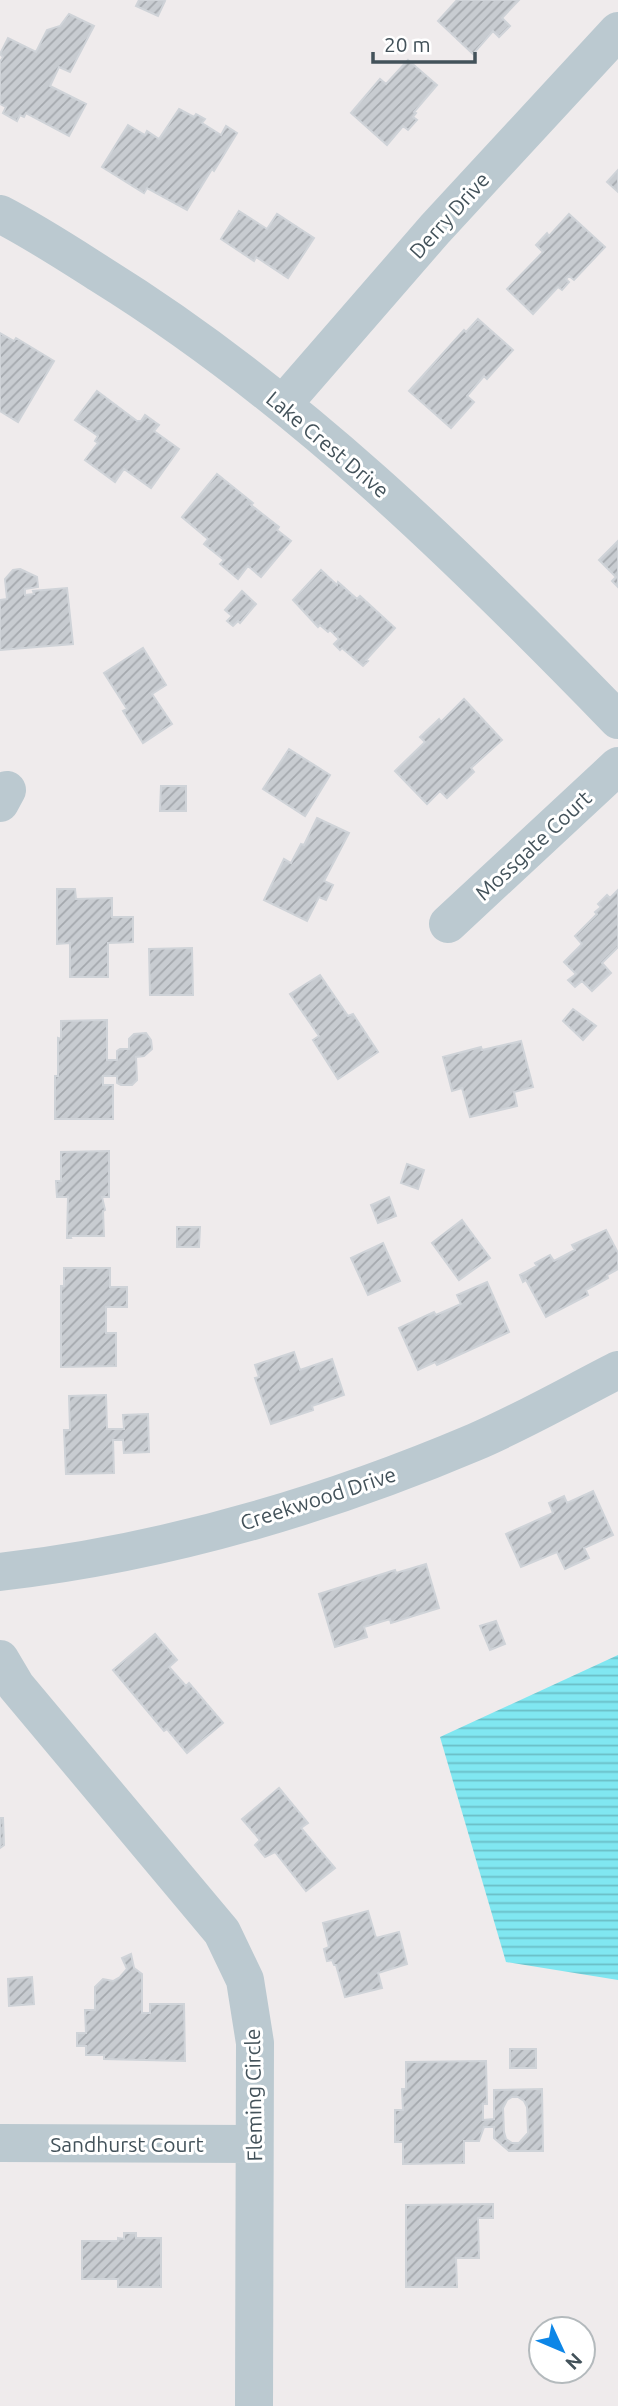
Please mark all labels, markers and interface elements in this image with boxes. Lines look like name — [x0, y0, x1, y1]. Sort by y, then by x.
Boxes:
scale bar — [373, 21, 475, 65]
text: 20 m — [384, 32, 431, 56]
street label: Derry Drive — [404, 167, 494, 263]
street label: Lake Crest Drive — [262, 386, 394, 502]
street label: Mossgate Court — [470, 785, 596, 905]
street label: Creekwood Drive — [237, 1462, 399, 1534]
street label: Fleming Circle — [240, 2028, 266, 2162]
street label: Sandhurst Court — [50, 2132, 204, 2156]
north arrow — [527, 2315, 597, 2385]
text: N — [561, 2349, 587, 2375]

